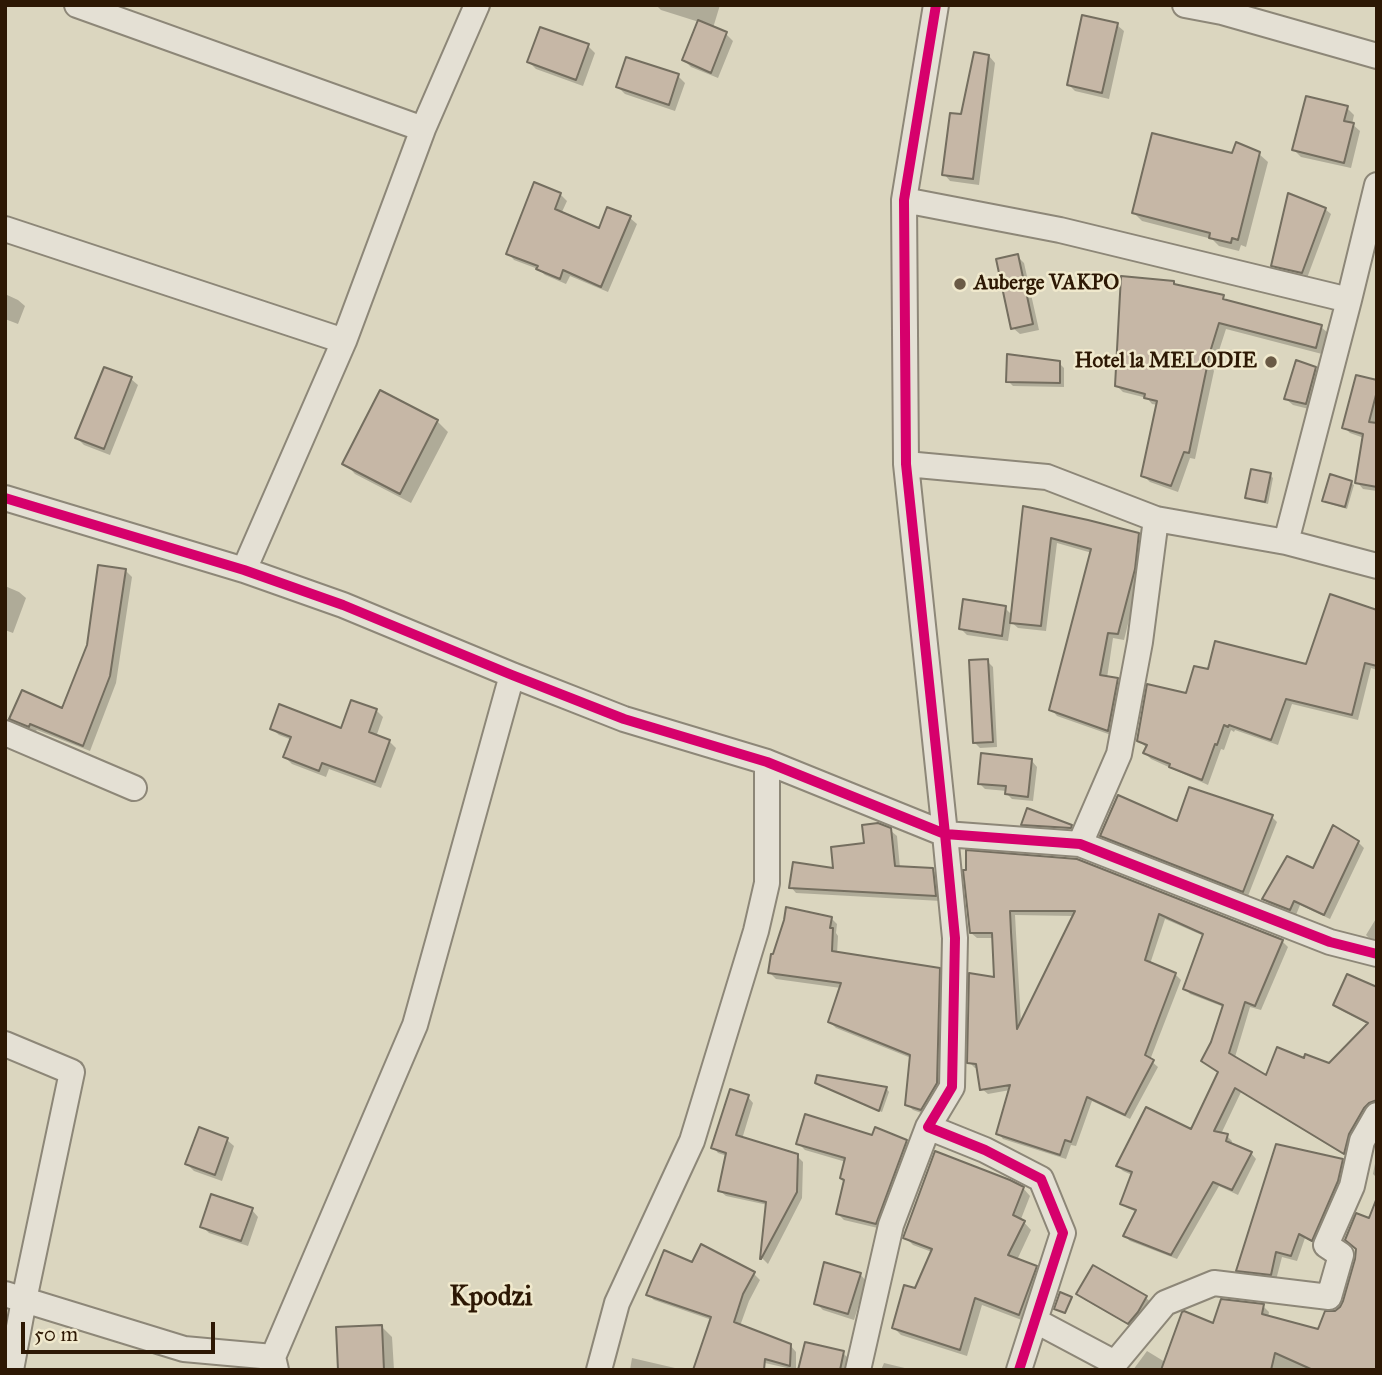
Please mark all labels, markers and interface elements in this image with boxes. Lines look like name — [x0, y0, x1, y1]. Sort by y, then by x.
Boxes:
place label: Auberge VAKPO — [974, 271, 1119, 297]
marker: Auberge VAKPO — [952, 276, 968, 292]
place label: Hotel la MELODIE — [1075, 349, 1257, 375]
marker: Hotel la MELODIE — [1263, 354, 1279, 370]
district label: Kpodzi — [450, 1281, 532, 1315]
scale bar — [24, 1308, 219, 1352]
text: 50 m — [34, 1321, 78, 1347]

